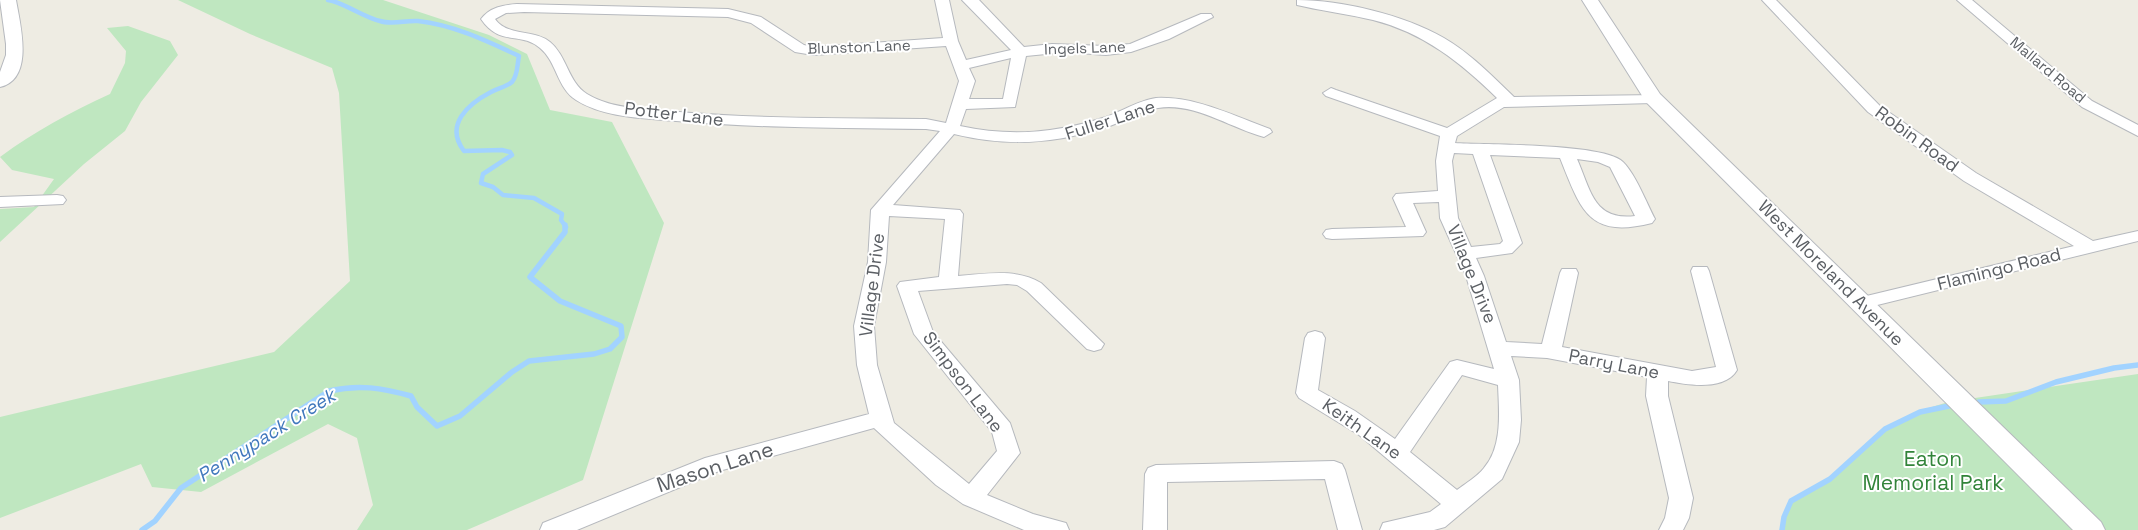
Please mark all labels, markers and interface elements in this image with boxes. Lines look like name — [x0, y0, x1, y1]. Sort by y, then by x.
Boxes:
street label: Mallard Road — [2006, 32, 2090, 107]
street label: Blunston Lane — [807, 35, 911, 58]
street label: Ingels Lane — [1044, 37, 1126, 58]
street label: Fuller Lane — [1062, 94, 1158, 145]
street label: Potter Lane — [623, 96, 725, 131]
street label: Robin Road — [1871, 100, 1964, 177]
street label: West Moreland Avenue — [1753, 195, 1909, 351]
street label: Village Drive — [1442, 221, 1503, 327]
street label: Village Drive — [854, 232, 889, 338]
street label: Flamingo Road — [1935, 242, 2063, 295]
street label: Simpson Lane — [918, 327, 1009, 437]
street label: Parry Lane — [1567, 343, 1661, 384]
water label: Pennypack Creek — [193, 381, 342, 488]
street label: Keith Lane — [1318, 393, 1406, 464]
street label: Mason Lane — [653, 435, 777, 498]
park label: Eaton Memorial Park — [1863, 445, 2004, 496]

